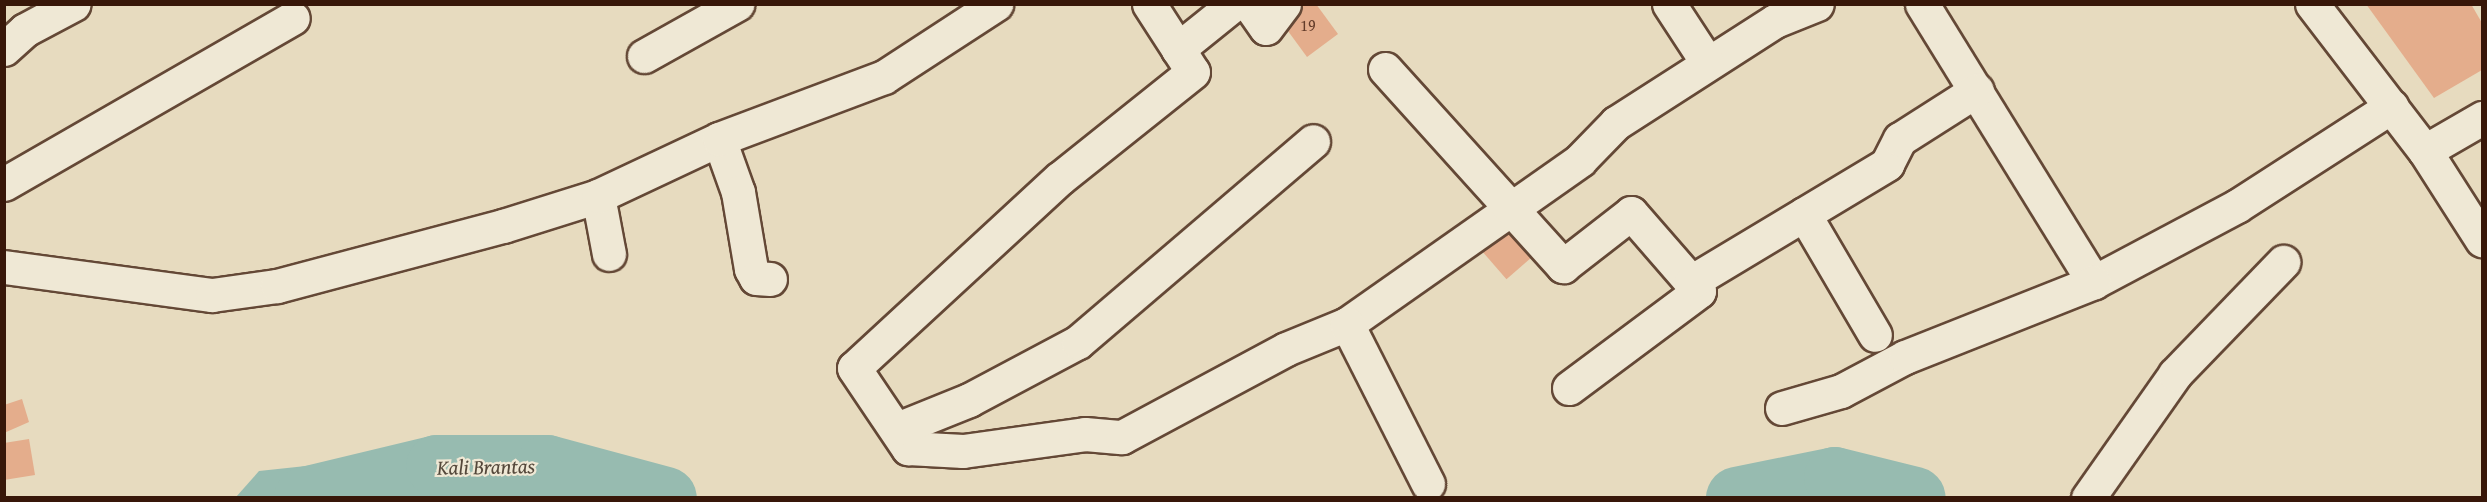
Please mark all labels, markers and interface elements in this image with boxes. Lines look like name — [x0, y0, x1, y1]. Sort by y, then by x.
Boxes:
house number: 19 — [1300, 15, 1316, 35]
water label: Kali Brantas — [437, 454, 535, 480]

